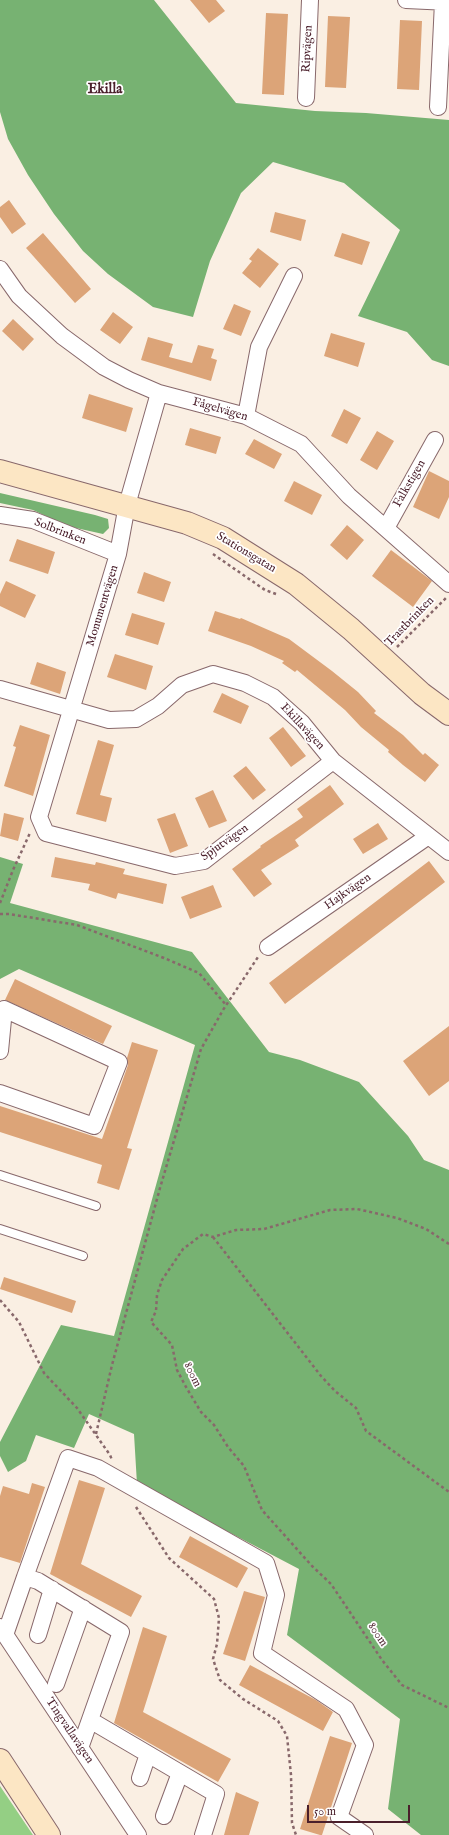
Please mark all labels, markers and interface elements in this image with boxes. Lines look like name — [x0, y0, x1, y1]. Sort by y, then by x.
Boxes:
street label: Ripvägen — [300, 25, 316, 73]
district label: Ekilla — [88, 82, 122, 98]
street label: Fågelvägen — [191, 395, 249, 425]
street label: Falkstigen — [391, 458, 429, 510]
street label: Solbrinken — [32, 516, 88, 548]
street label: Stationsgatan — [214, 530, 278, 576]
street label: Monumentvägen — [84, 564, 122, 648]
street label: Trastbrinken — [382, 594, 438, 650]
street label: Ekillavägen — [277, 701, 327, 753]
street label: Spjutvägen — [198, 821, 252, 865]
street label: Hajkvägen — [322, 871, 374, 913]
street label: 800m — [180, 1360, 204, 1390]
street label: 800m — [364, 1620, 390, 1650]
street label: Tingvallavägen — [42, 1695, 96, 1767]
scale bar — [309, 1797, 412, 1823]
text: 50 m — [314, 1804, 336, 1819]

